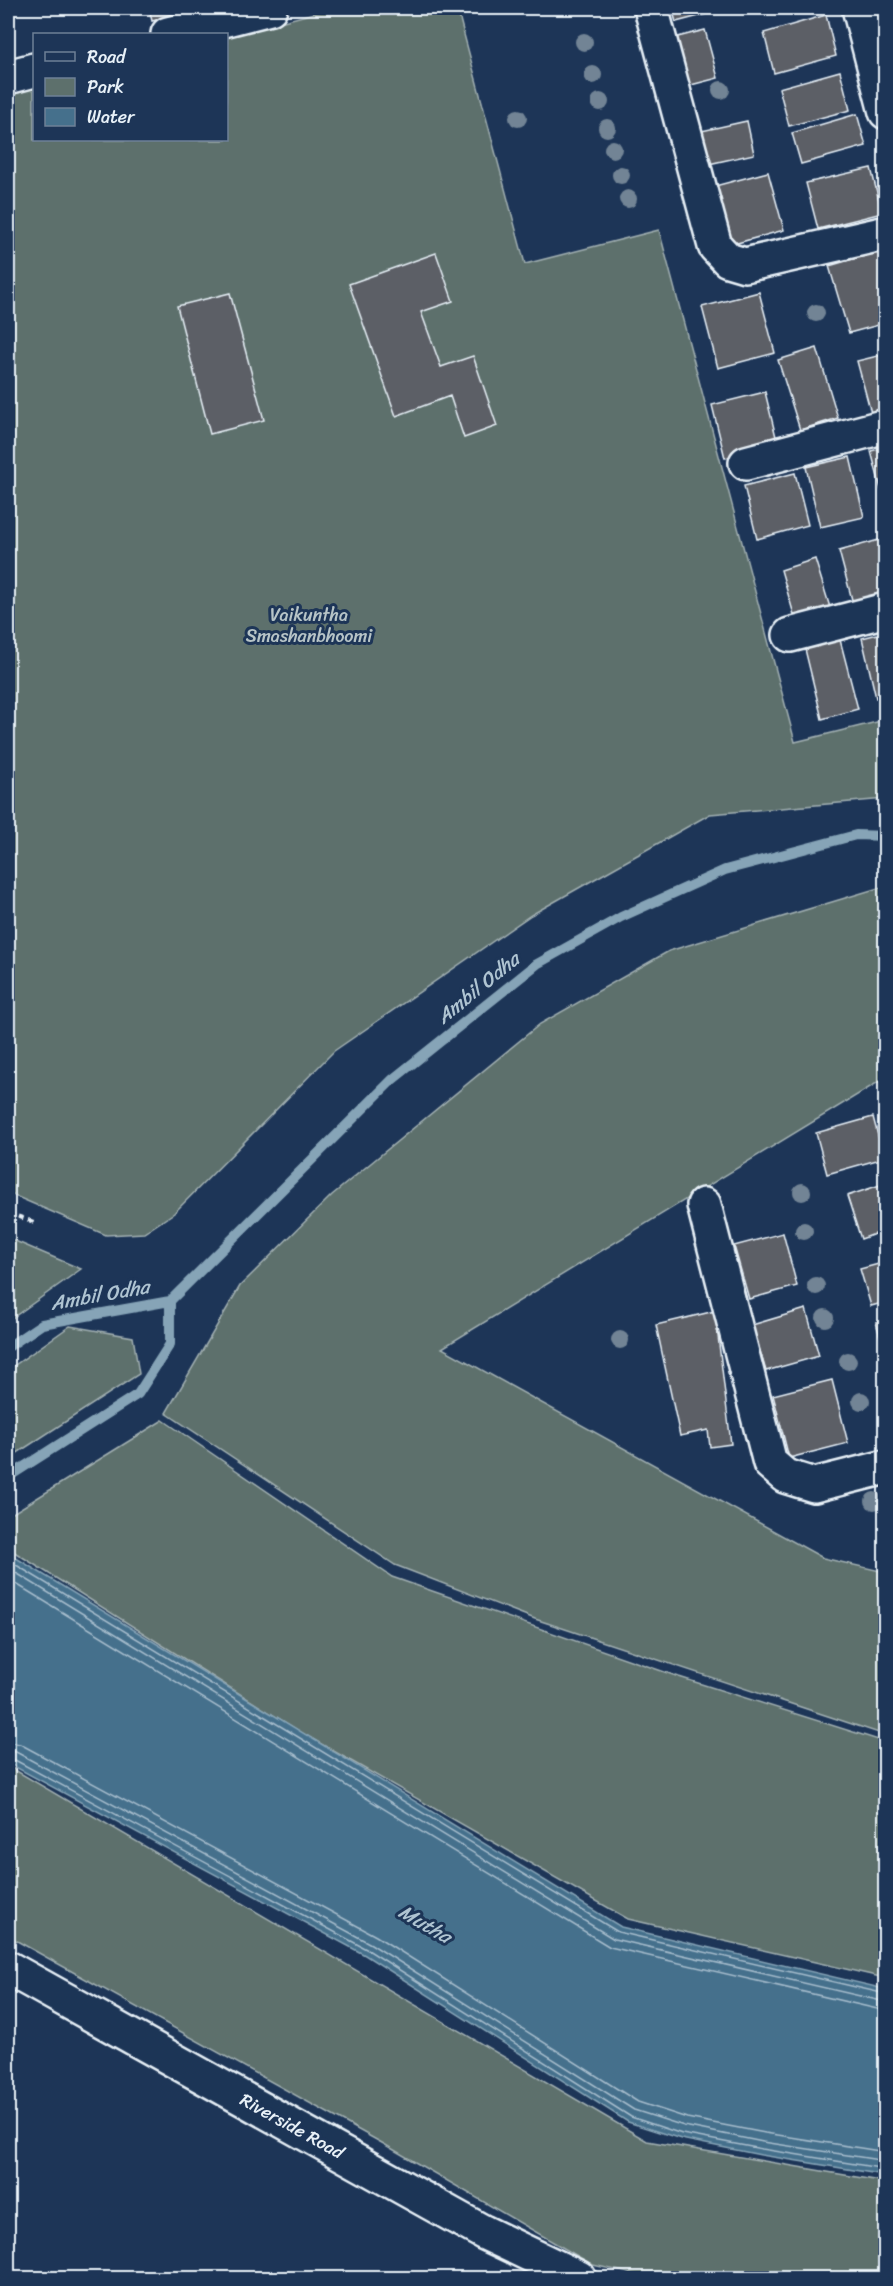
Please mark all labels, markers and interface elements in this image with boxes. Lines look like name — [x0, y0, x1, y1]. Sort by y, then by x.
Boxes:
legend — [33, 33, 228, 141]
text: Road — [87, 41, 127, 73]
text: Park — [87, 71, 124, 103]
text: Water — [87, 101, 136, 133]
park label: Vaikuntha Smashanbhoomi — [246, 599, 373, 652]
water label: Ambil Odha — [428, 941, 530, 1034]
water label: Ambil Odha — [47, 1269, 155, 1321]
water label: Mutha — [392, 1895, 461, 1955]
street label: Riverside Road — [234, 2084, 351, 2169]

